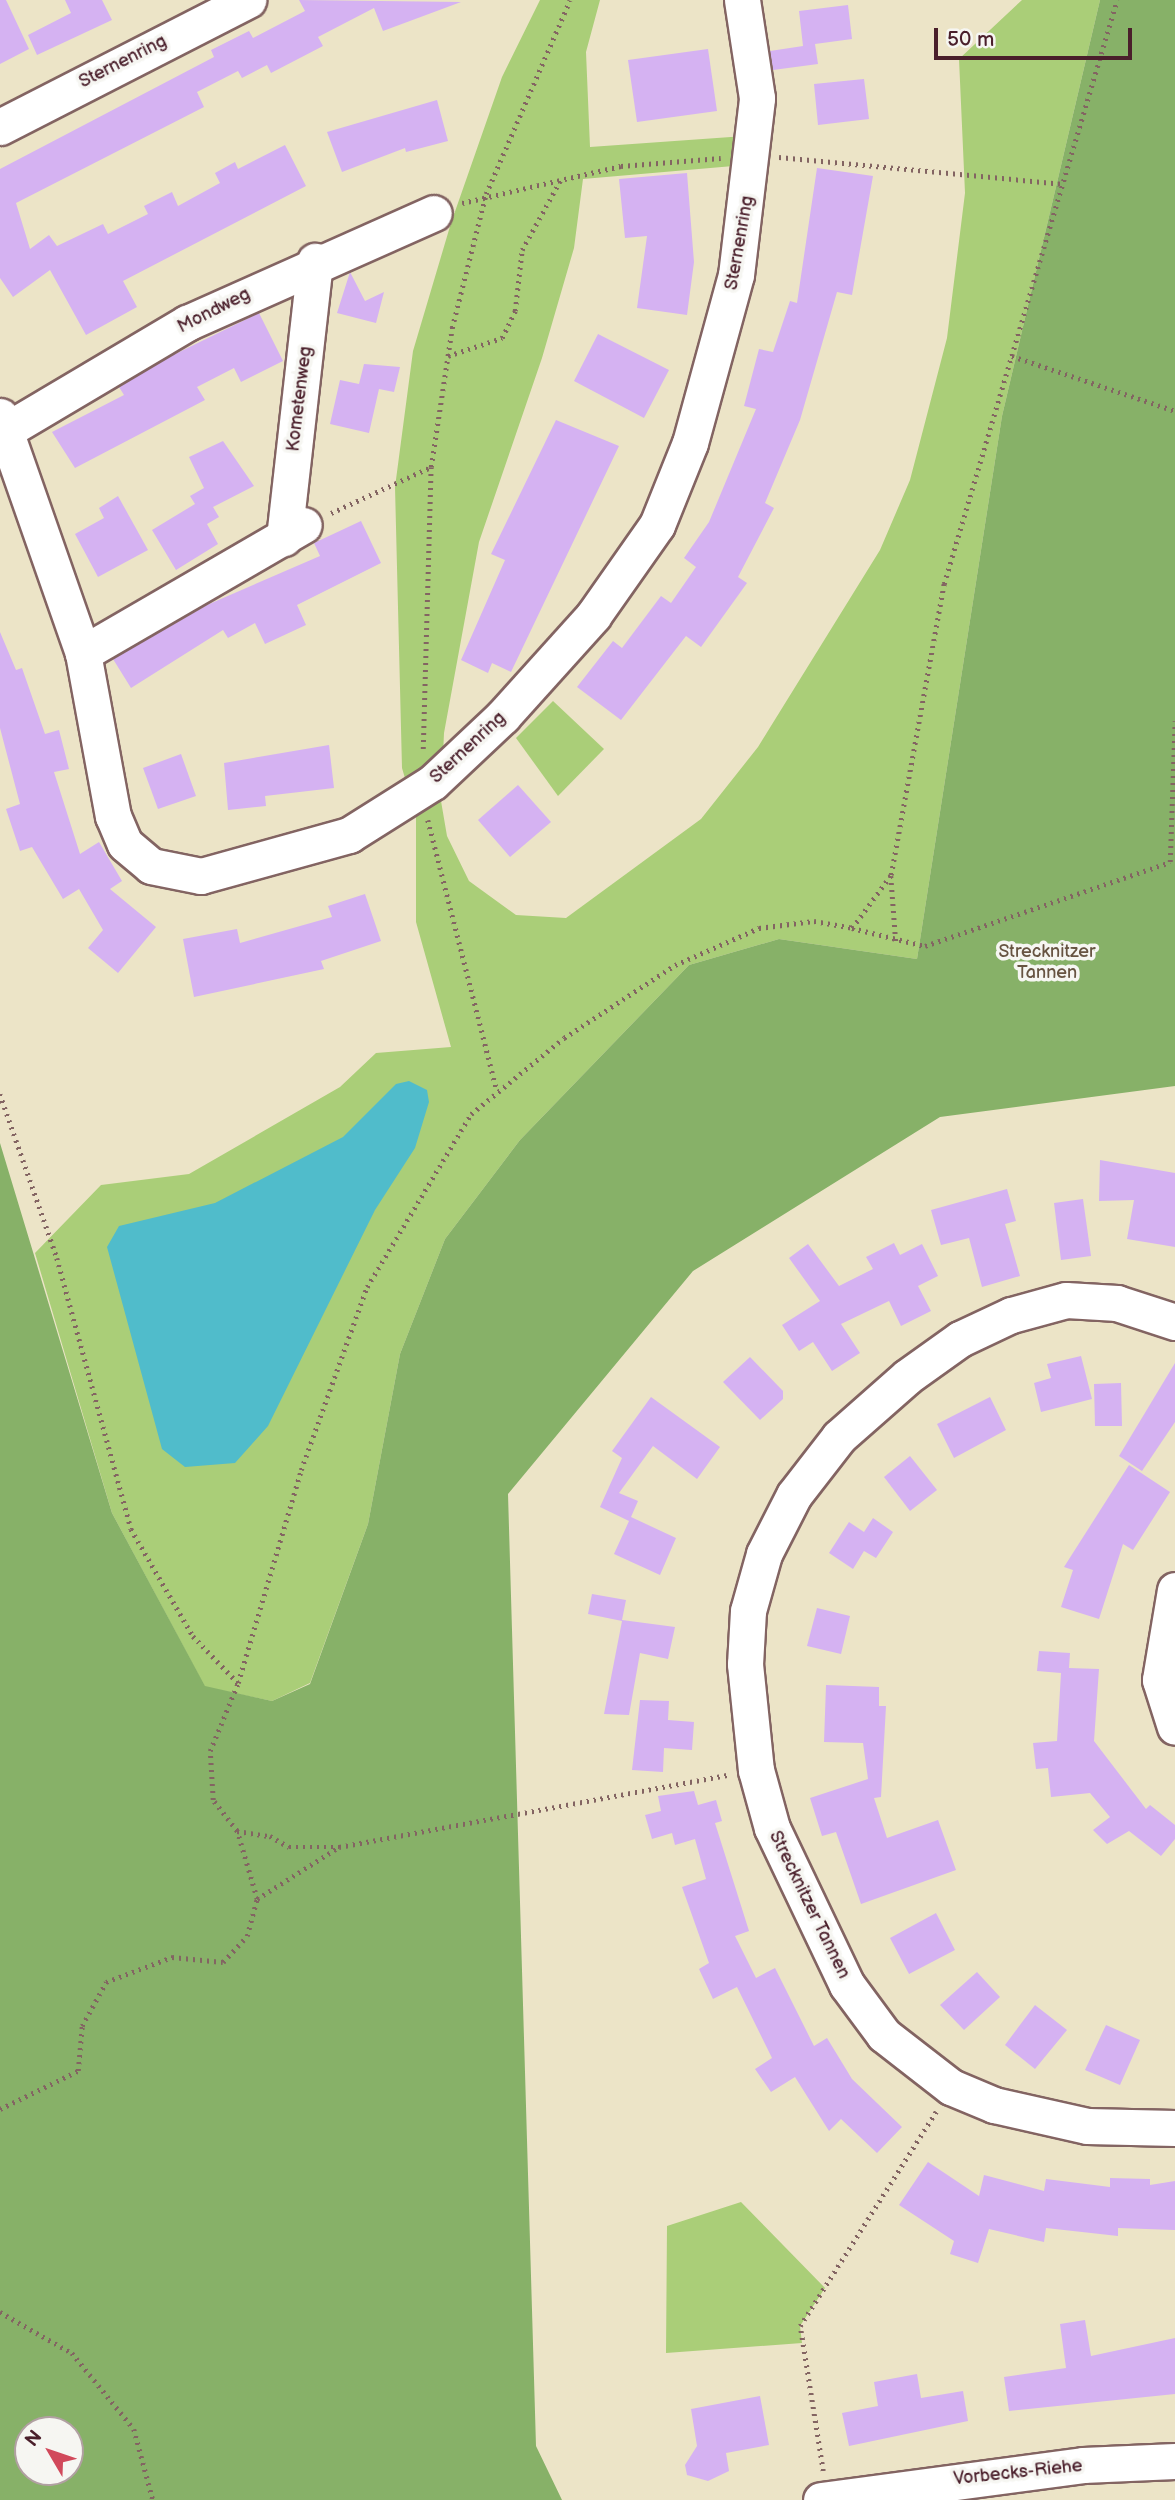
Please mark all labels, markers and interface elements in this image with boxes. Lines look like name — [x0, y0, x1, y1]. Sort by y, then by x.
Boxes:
scale bar — [937, 14, 1135, 58]
text: 50 m — [947, 27, 994, 52]
street label: Sternenring — [76, 31, 170, 93]
street label: Sternenring — [721, 194, 759, 292]
street label: Mondweg — [174, 284, 254, 338]
street label: Kometenweg — [283, 345, 317, 453]
street label: Sternenring — [426, 708, 510, 788]
park label: Strecknitzer Tannen — [998, 942, 1096, 984]
street label: Strecknitzer Tannen — [764, 1827, 854, 1983]
north arrow — [14, 2416, 84, 2486]
text: N — [20, 2426, 47, 2452]
street label: Vorbecks-Riehe — [952, 2455, 1084, 2491]

